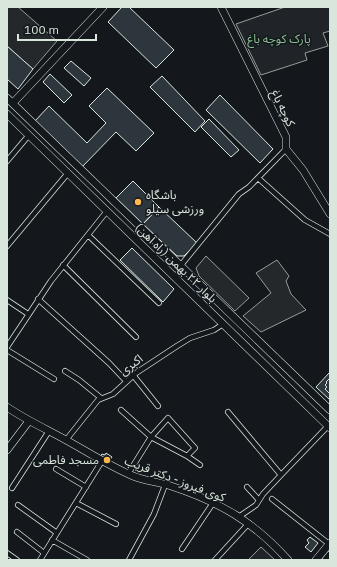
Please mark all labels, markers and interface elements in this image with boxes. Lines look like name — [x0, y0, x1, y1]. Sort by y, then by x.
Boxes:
scale bar — [18, 16, 96, 42]
text: 100 m — [24, 22, 59, 37]
park label: پارک کوچه باغ — [247, 31, 311, 48]
street label: کوچه باغ — [266, 87, 299, 130]
place label: باشگاه ورزشی سیلو — [146, 187, 204, 216]
marker: باشگاه ورزشی سیلو — [133, 197, 143, 207]
street label: بلوار ۲۲ بهمن (راه آهن) — [132, 220, 220, 306]
street label: اکبری — [116, 351, 146, 378]
place label: مسجد فاطمی — [33, 452, 99, 467]
street label: کوی فیروز - دکتر قریب — [123, 452, 229, 505]
marker: مسجد فاطمی — [102, 455, 112, 465]

